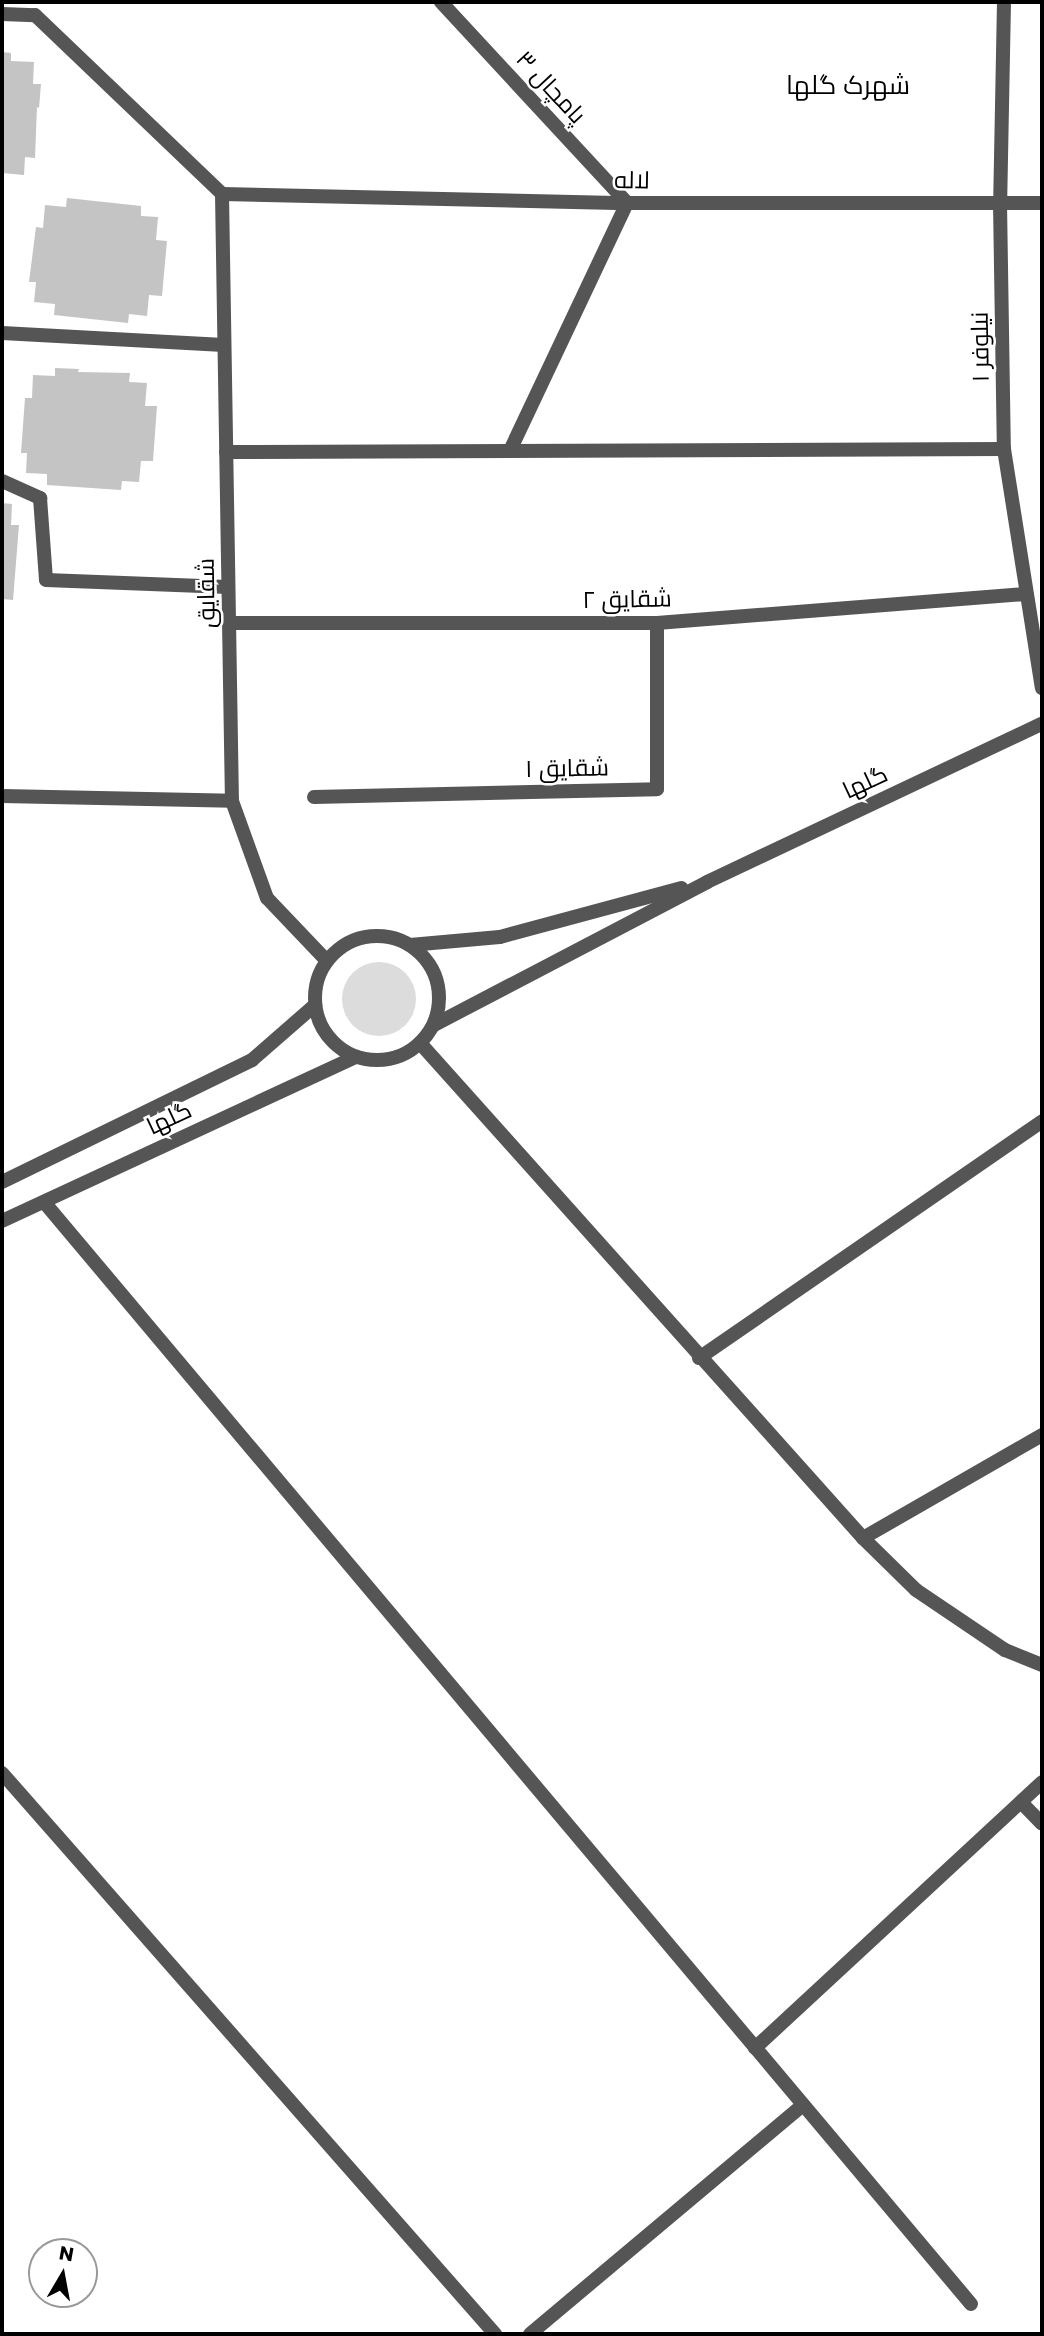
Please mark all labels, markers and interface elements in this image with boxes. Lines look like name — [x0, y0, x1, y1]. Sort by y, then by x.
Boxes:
street label: پامچال ۳ — [510, 45, 592, 129]
district label: شهرک گلها — [786, 70, 910, 102]
street label: لاله — [614, 165, 650, 195]
street label: نیلوفر ۱ — [965, 312, 995, 382]
street label: شقایق — [191, 558, 221, 628]
street label: شقایق ۲ — [582, 584, 672, 614]
street label: شقایق ۱ — [525, 753, 609, 783]
street label: گلها — [838, 759, 892, 805]
street label: گلها — [142, 1095, 196, 1141]
north arrow — [28, 2238, 98, 2308]
text: N — [57, 2239, 76, 2268]

